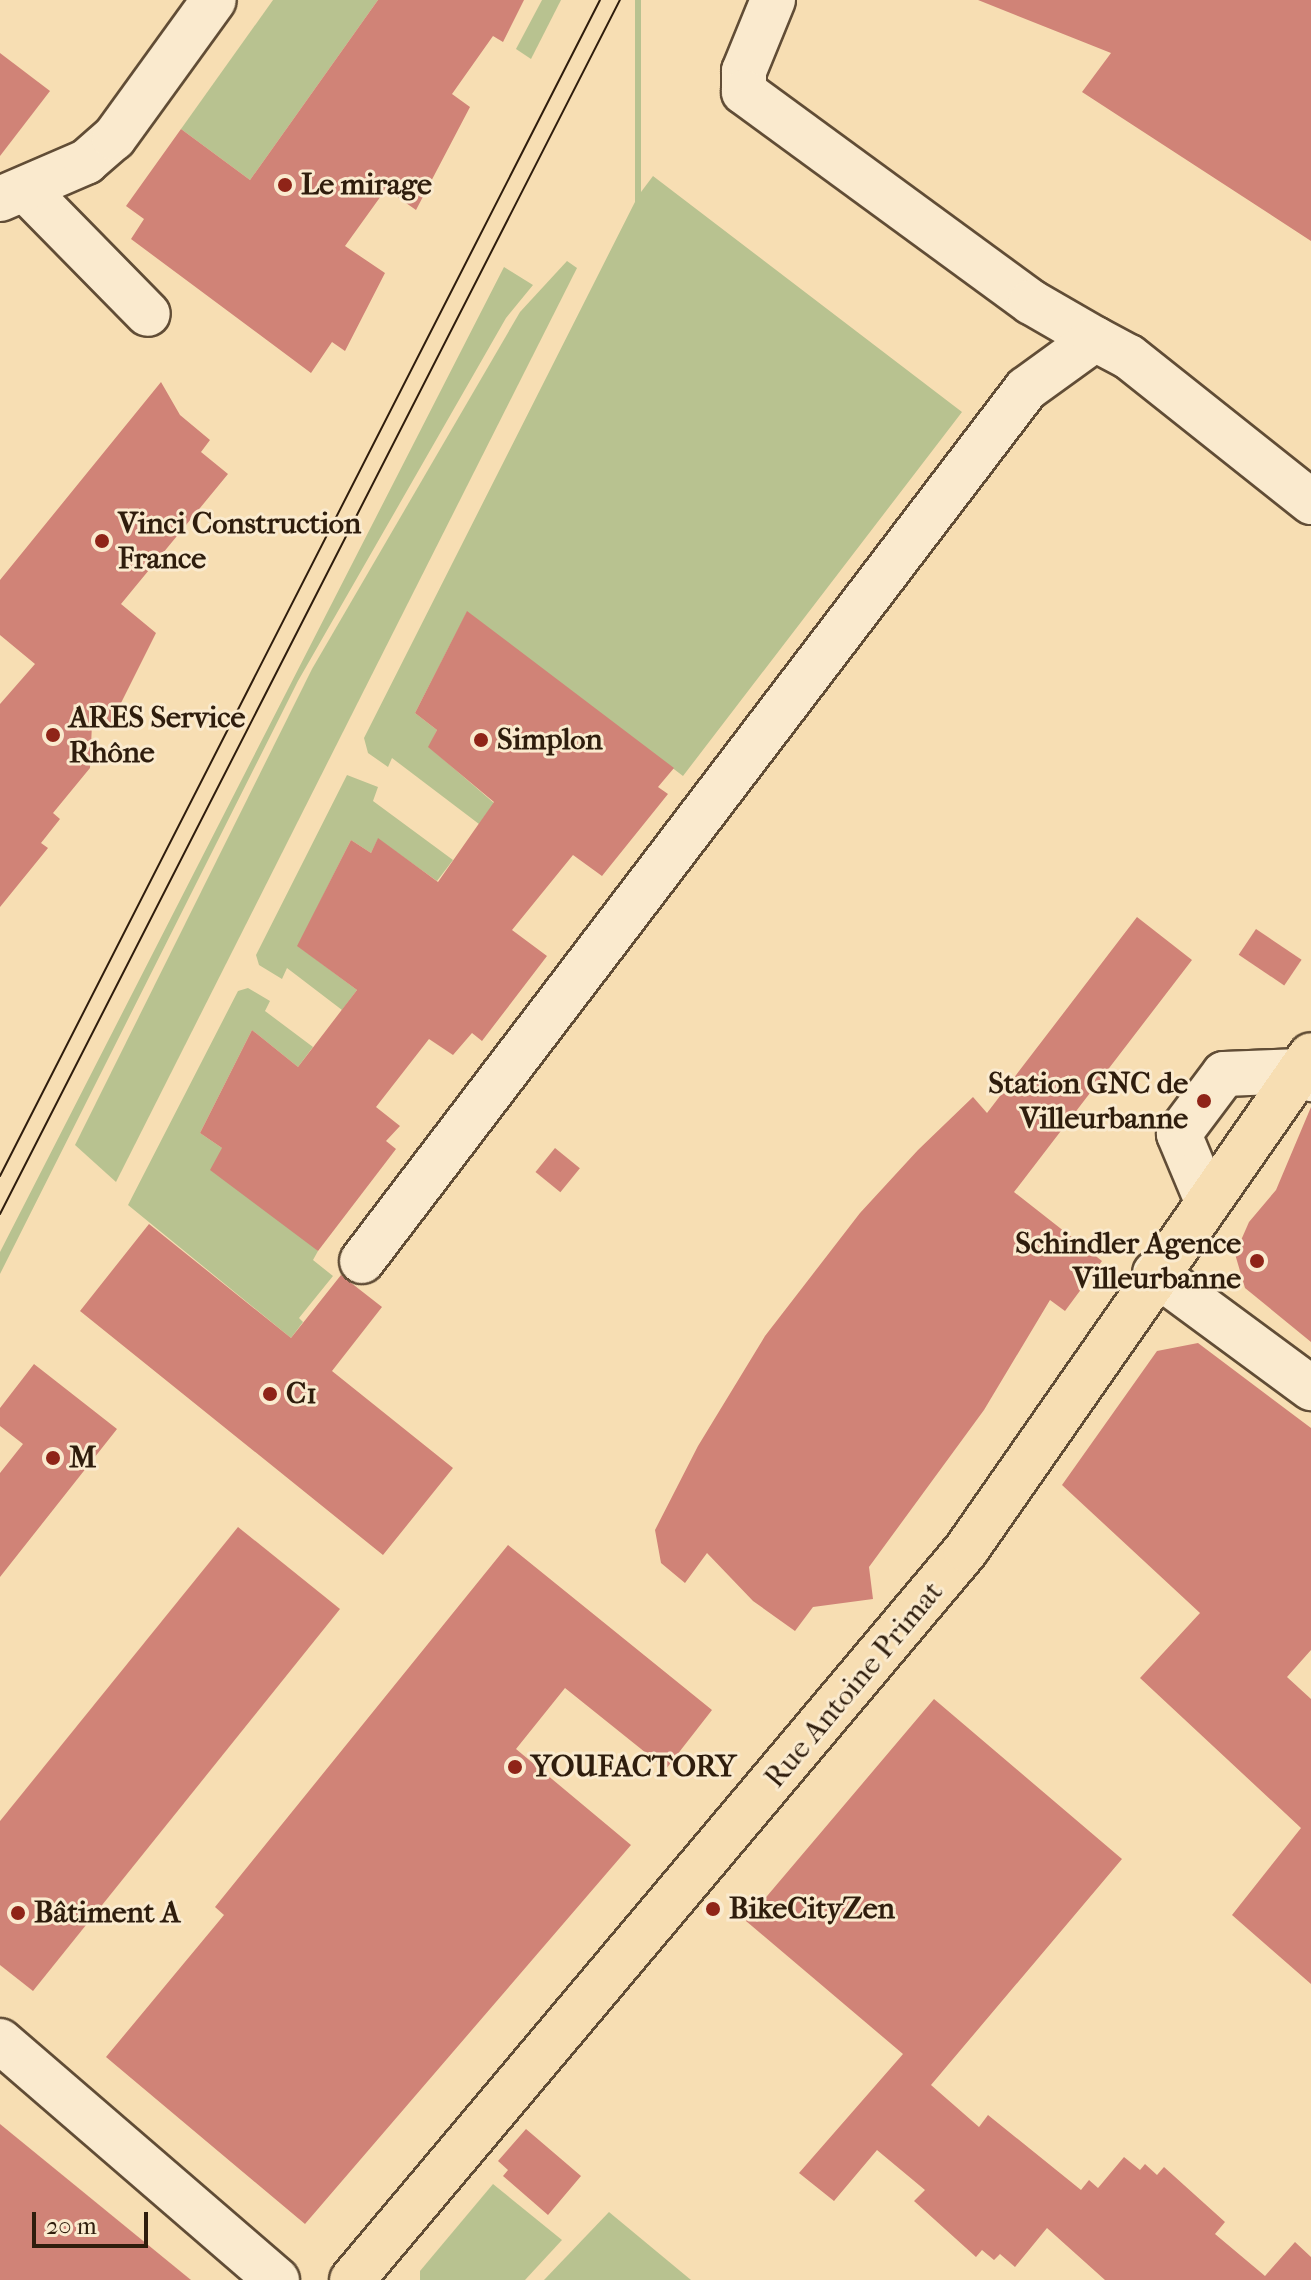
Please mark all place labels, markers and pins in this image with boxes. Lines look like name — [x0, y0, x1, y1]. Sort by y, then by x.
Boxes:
place label: Le mirage — [301, 167, 432, 203]
marker: Le mirage — [276, 176, 294, 194]
place label: Vinci Construction France — [118, 506, 361, 576]
marker: Vinci Construction France — [93, 532, 111, 550]
place label: ARES Service Rhône — [69, 700, 245, 770]
place label: Simplon — [497, 722, 603, 758]
marker: ARES Service Rhône — [44, 726, 62, 744]
marker: Simplon — [472, 731, 490, 749]
place label: Station GNC de Villeurbanne — [988, 1066, 1188, 1136]
marker: Station GNC de Villeurbanne — [1195, 1092, 1213, 1110]
place label: Schindler Agence Villeurbanne — [1015, 1226, 1241, 1296]
marker: Schindler Agence Villeurbanne — [1248, 1252, 1266, 1270]
place label: C1 — [286, 1376, 317, 1412]
marker: C1 — [261, 1385, 279, 1403]
place label: M — [69, 1440, 96, 1476]
marker: M — [44, 1449, 62, 1467]
place label: YOUFACTORY — [531, 1749, 736, 1785]
marker: YOUFACTORY — [506, 1758, 524, 1776]
place label: BikeCityZen — [729, 1891, 895, 1927]
place label: Bâtiment A — [34, 1895, 180, 1931]
marker: BikeCityZen — [704, 1900, 722, 1918]
marker: Bâtiment A — [9, 1904, 27, 1922]

